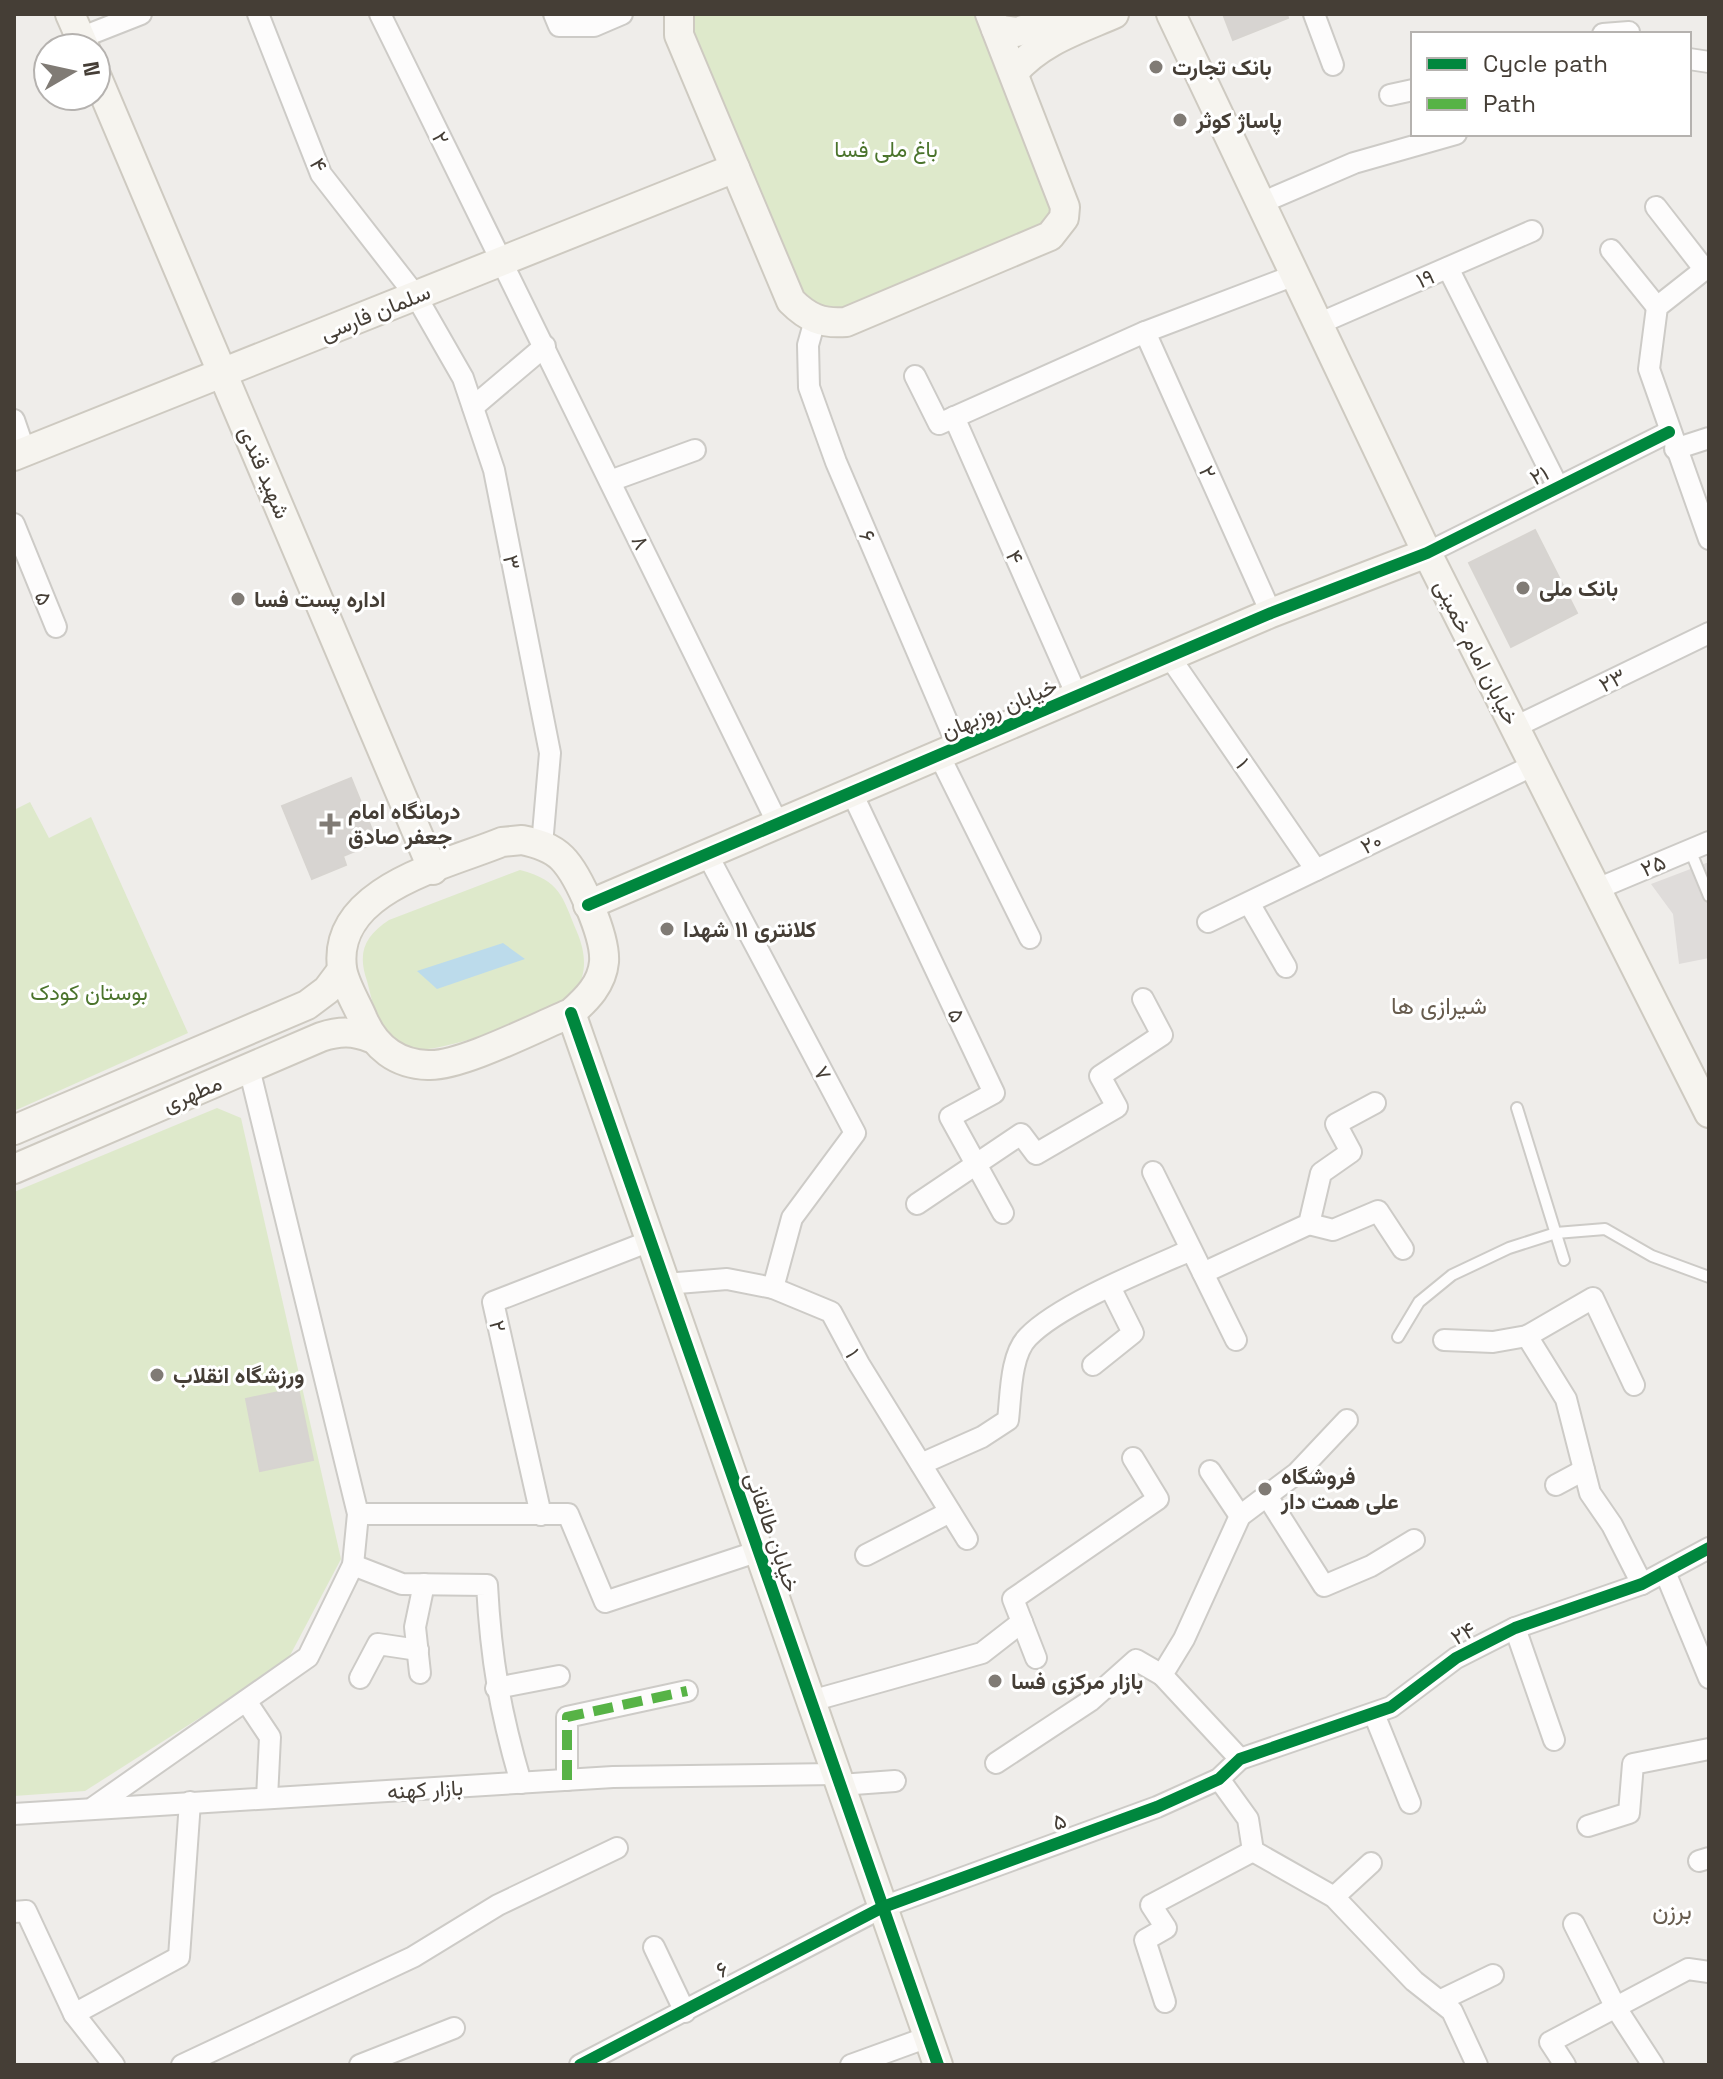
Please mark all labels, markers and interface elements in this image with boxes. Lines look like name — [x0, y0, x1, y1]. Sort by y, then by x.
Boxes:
north arrow — [32, 32, 112, 112]
legend — [1411, 32, 1691, 136]
text: Cycle path — [1483, 48, 1608, 79]
place label: بانک تجارت — [1172, 53, 1272, 81]
marker: بانک تجارت — [1147, 58, 1165, 76]
text: N — [77, 59, 107, 78]
text: Path — [1483, 88, 1536, 119]
place label: پاساژ کوثر — [1195, 106, 1282, 136]
marker: پاساژ کوثر — [1171, 111, 1189, 129]
street label: ۲ — [426, 127, 456, 149]
park label: باغ ملی فسا — [834, 135, 938, 164]
street label: ۴ — [304, 153, 334, 177]
street label: ۱۹ — [1412, 262, 1438, 294]
street label: سلمان فارسی — [316, 277, 434, 347]
street label: شهید قندی — [233, 421, 297, 523]
street label: ۲۱ — [1525, 458, 1553, 492]
street label: ۲ — [1193, 461, 1223, 483]
street label: ۶ — [853, 526, 883, 546]
street label: ۸ — [626, 530, 656, 554]
street label: ۴ — [1000, 546, 1030, 568]
street label: ۳ — [497, 552, 527, 572]
place label: بانک ملی — [1539, 574, 1618, 602]
street label: خیابان امام خمینی — [1427, 575, 1526, 730]
marker: بانک ملی — [1514, 579, 1532, 597]
place label: اداره پست فسا — [254, 585, 386, 615]
street label: ۵ — [29, 587, 59, 609]
marker: اداره پست فسا — [229, 590, 247, 608]
street label: ۲۳ — [1594, 662, 1630, 698]
street label: خیابان روزبهان — [937, 671, 1061, 745]
street label: ۱ — [1230, 752, 1256, 774]
place label: درمانگاه امام جعفر صادق — [348, 797, 461, 850]
marker: درمانگاه امام جعفر صادق — [319, 813, 341, 835]
street label: ۲۰ — [1356, 826, 1386, 860]
street label: ۲۵ — [1636, 847, 1670, 883]
place label: کلانتری ۱۱ شهدا — [683, 915, 816, 943]
marker: کلانتری ۱۱ شهدا — [658, 920, 676, 938]
park label: بوستان کودک — [30, 978, 148, 1006]
district label: شیرازی ها — [1391, 990, 1487, 1021]
street label: ۵ — [942, 1003, 972, 1027]
street label: ۷ — [808, 1061, 838, 1085]
street label: مطهری — [158, 1068, 226, 1118]
street label: ۲ — [483, 1317, 513, 1335]
street label: ۱ — [839, 1344, 867, 1362]
place label: ورزشگاه انقلاب — [173, 1361, 305, 1389]
marker: ورزشگاه انقلاب — [148, 1366, 166, 1384]
place label: فروشگاه علی همت دار — [1280, 1462, 1399, 1515]
street label: خیابان طالقانی — [739, 1468, 807, 1596]
marker: فروشگاه علی همت دار — [1256, 1480, 1274, 1498]
street label: ۲۴ — [1446, 1615, 1480, 1651]
place label: بازار مرکزی فسا — [1011, 1667, 1143, 1695]
marker: بازار مرکزی فسا — [986, 1672, 1004, 1690]
street label: بازار کهنه — [386, 1773, 464, 1805]
street label: ۵ — [1048, 1806, 1070, 1836]
district label: برزن — [1652, 1895, 1692, 1926]
street label: ۶ — [711, 1954, 733, 1984]

